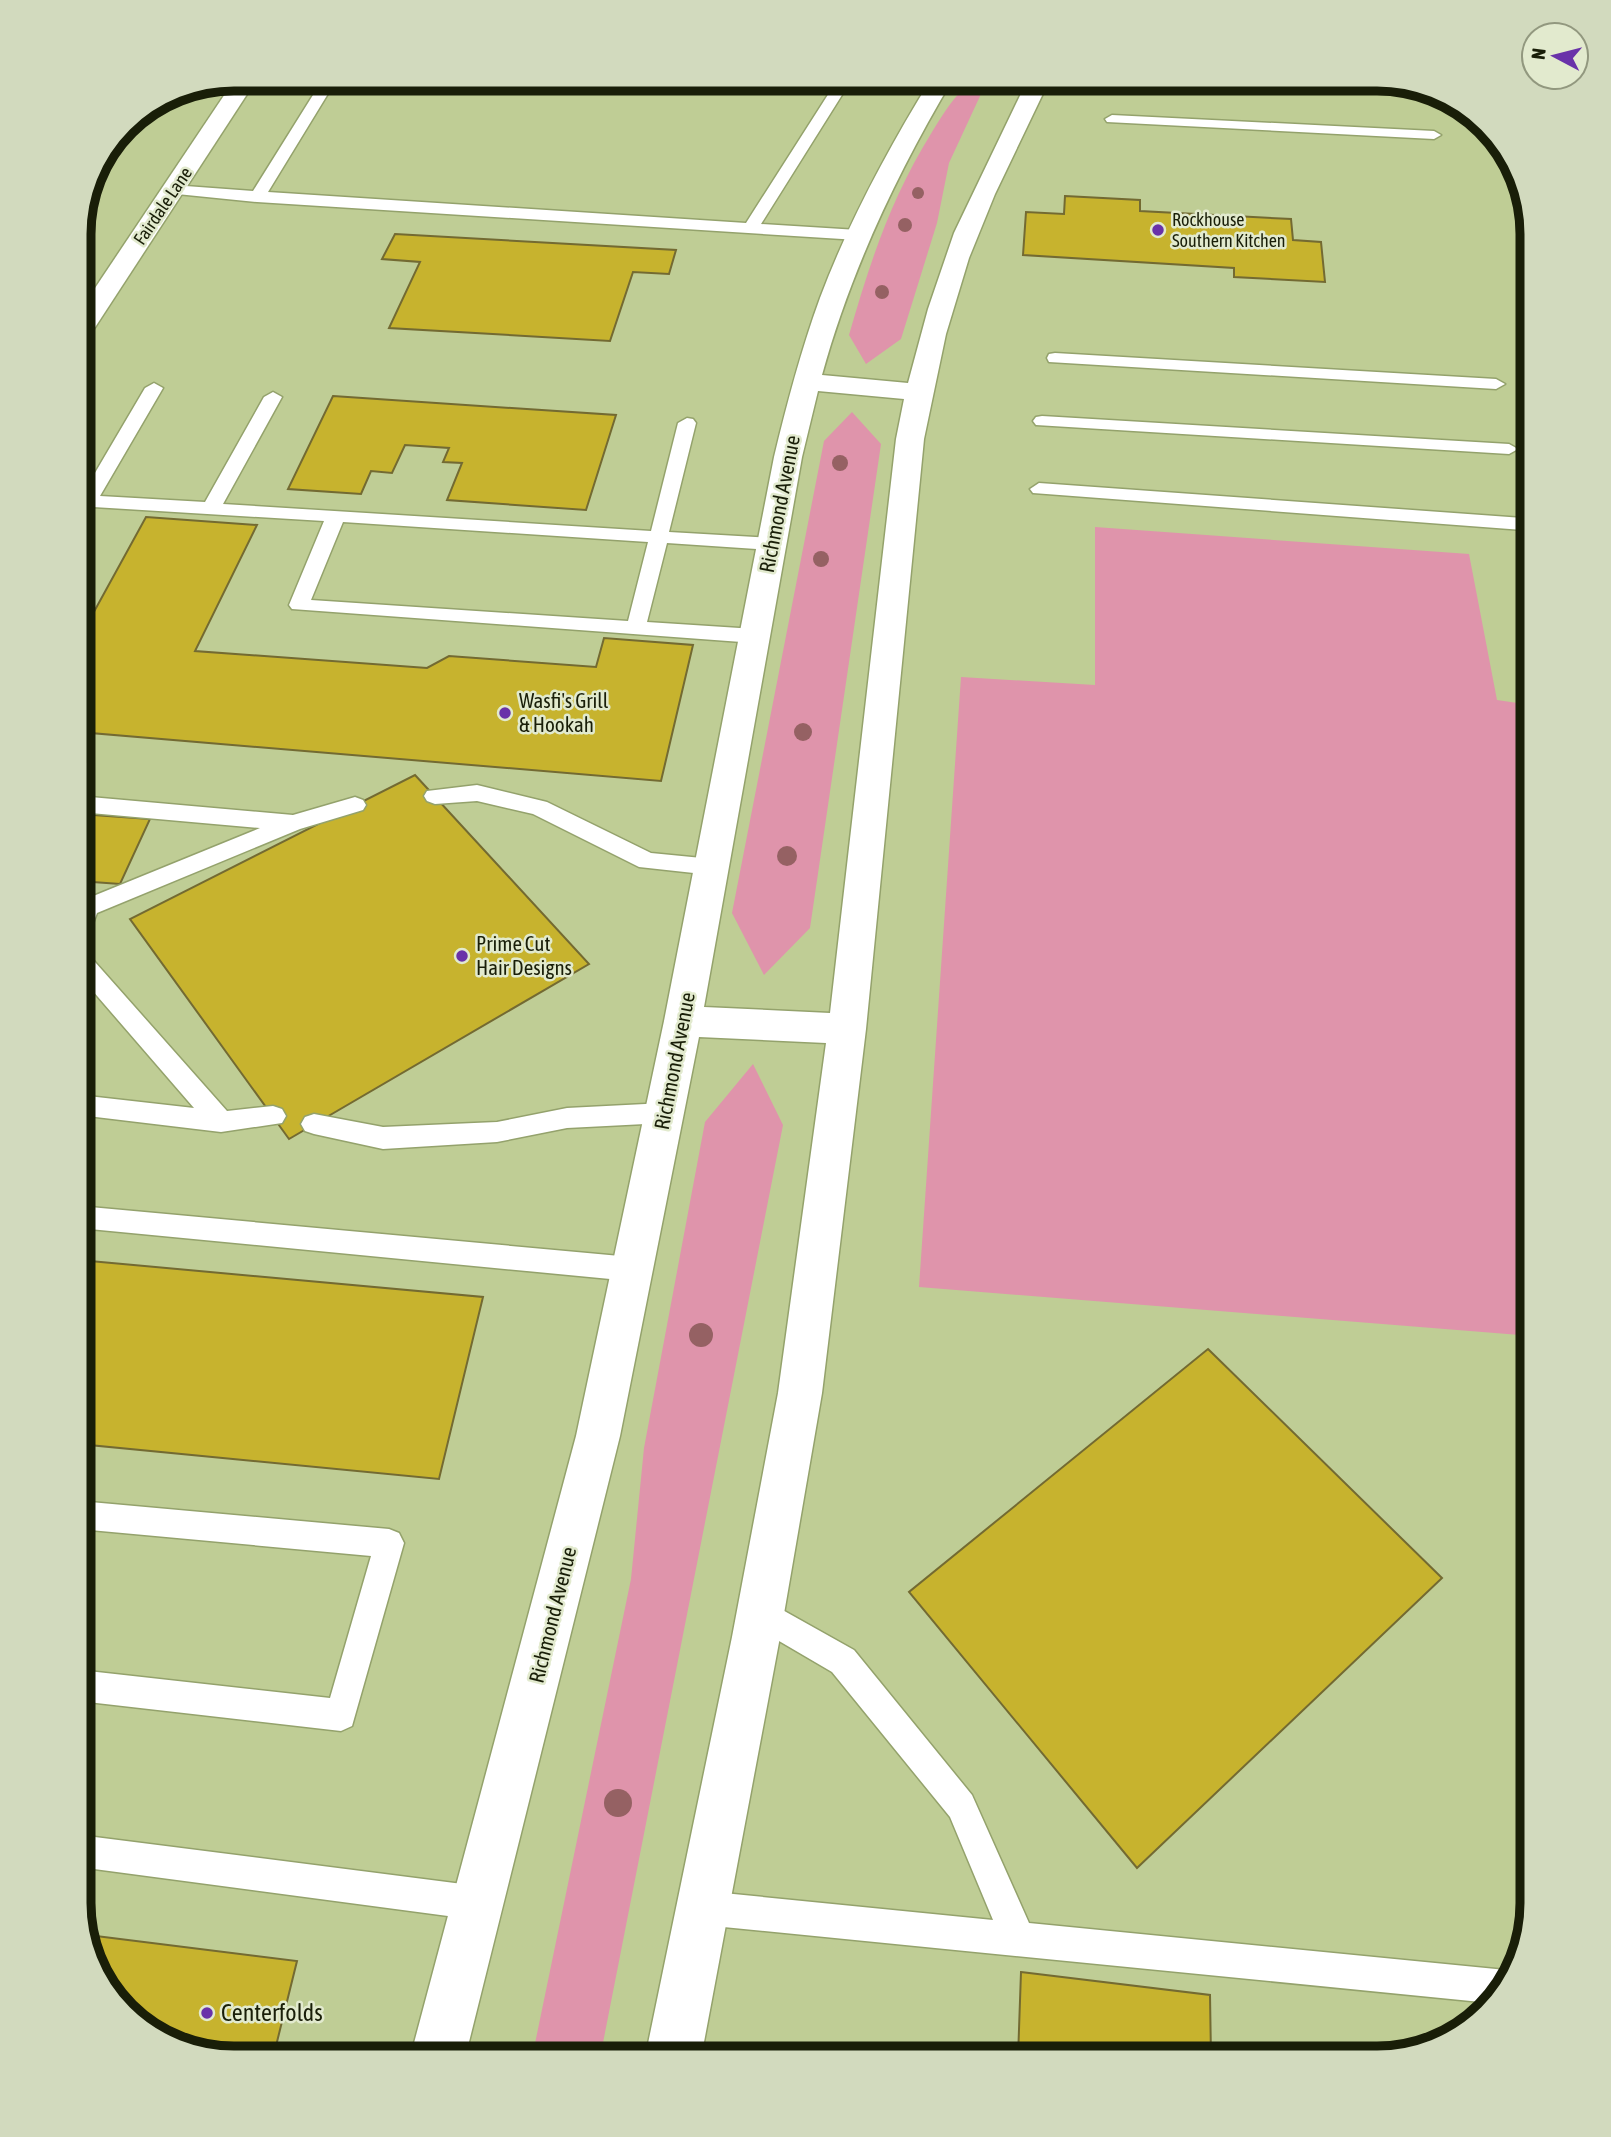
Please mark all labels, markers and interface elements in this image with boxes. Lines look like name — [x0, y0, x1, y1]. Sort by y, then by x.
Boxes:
north arrow — [1520, 21, 1590, 91]
text: N — [1527, 47, 1550, 61]
street label: Fairdale Lane — [129, 163, 196, 249]
place label: Rockhouse Southern Kitchen — [1172, 209, 1286, 251]
marker: Rockhouse Southern Kitchen — [1150, 222, 1166, 238]
street label: Richmond Avenue — [754, 433, 804, 575]
place label: Wasfi's Grill & Hookah — [519, 688, 609, 736]
marker: Wasfi's Grill & Hookah — [497, 705, 513, 721]
place label: Prime Cut Hair Designs — [476, 931, 572, 979]
marker: Prime Cut Hair Designs — [454, 948, 470, 964]
street label: Richmond Avenue — [649, 990, 699, 1132]
street label: Richmond Avenue — [524, 1544, 581, 1685]
place label: Centerfolds — [221, 1999, 323, 2026]
marker: Centerfolds — [199, 2005, 215, 2021]

